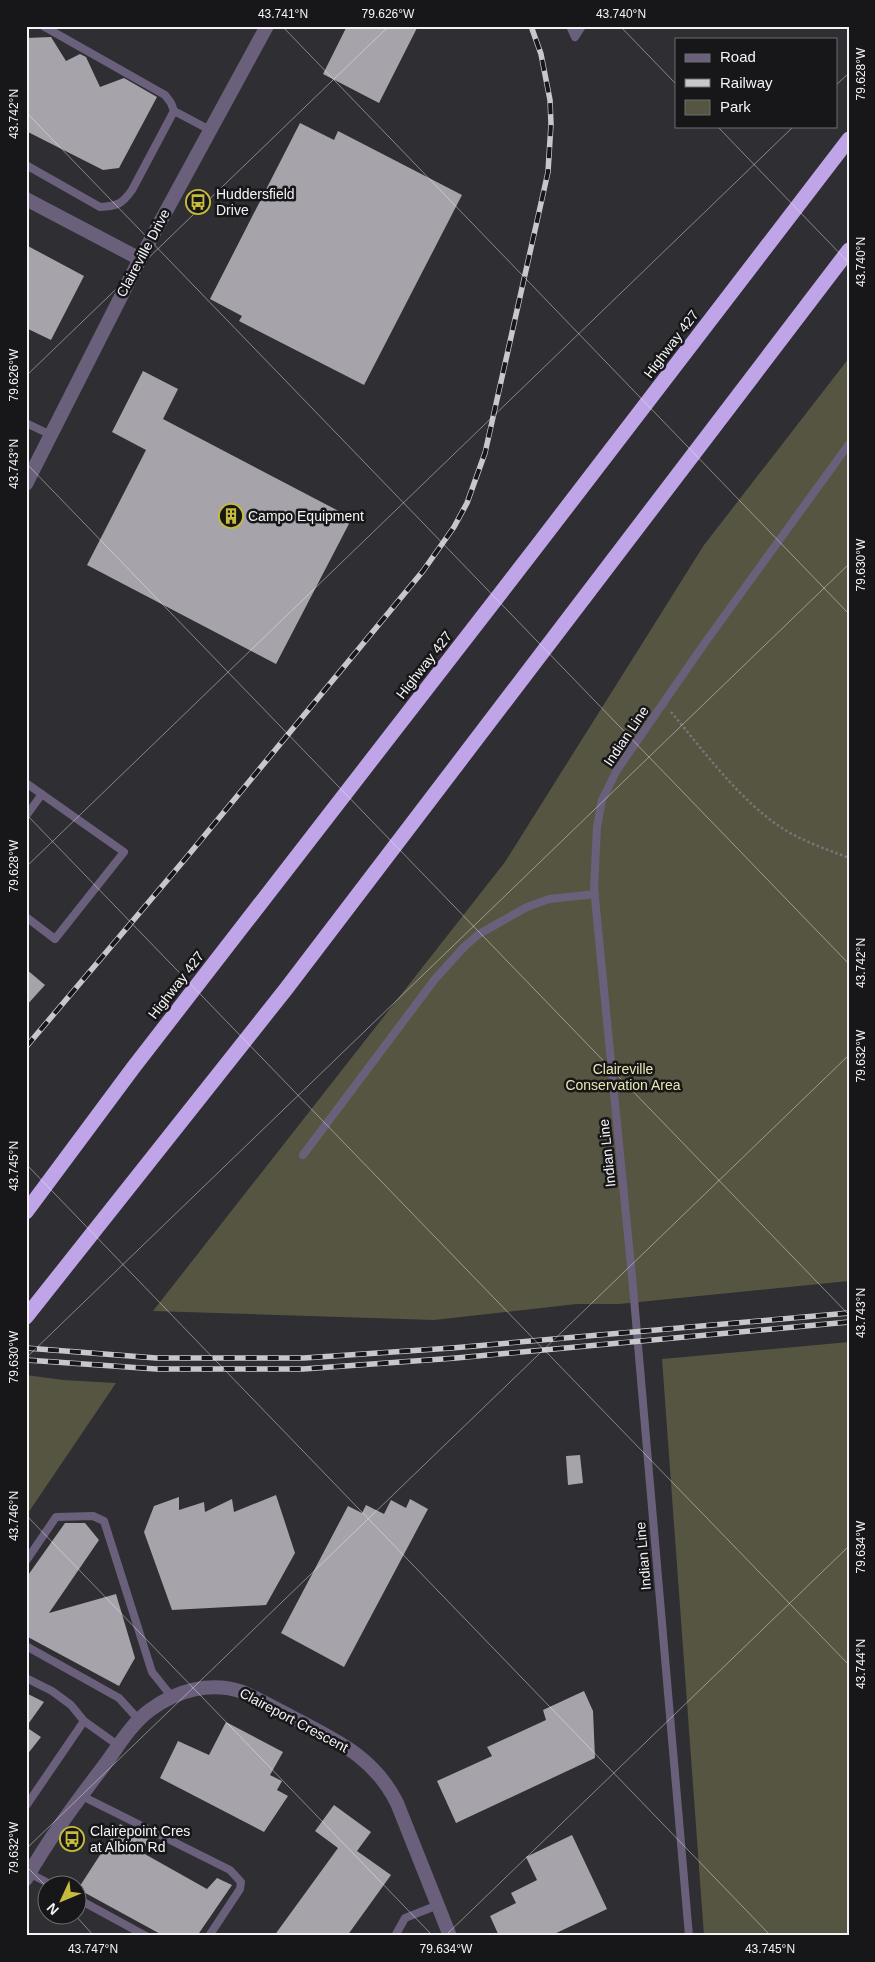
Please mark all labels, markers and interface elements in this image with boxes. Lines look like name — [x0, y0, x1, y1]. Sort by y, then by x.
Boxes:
text: 43.741°N — [258, 7, 308, 21]
text: 79.626°W — [362, 7, 415, 21]
text: 43.740°N — [596, 7, 646, 21]
legend — [675, 38, 838, 128]
text: 79.628°W — [854, 47, 868, 100]
text: Road — [720, 48, 756, 65]
text: Railway — [720, 74, 773, 91]
text: 43.742°N — [7, 89, 21, 139]
text: Park — [720, 98, 751, 115]
place label: Huddersfield Drive — [216, 186, 295, 218]
bus stop icon: Huddersfield Drive — [185, 189, 211, 215]
street label: Claireville Drive — [113, 206, 173, 300]
text: 43.740°N — [854, 237, 868, 287]
street label: Highway 427 — [640, 307, 702, 381]
text: 79.626°W — [7, 348, 21, 401]
text: 43.743°N — [7, 439, 21, 489]
building icon: Campo Equipment — [218, 503, 244, 529]
place label: Campo Equipment — [248, 508, 364, 524]
text: 79.630°W — [854, 538, 868, 591]
street label: Highway 427 — [393, 628, 455, 702]
street label: Indian Line — [600, 703, 652, 769]
text: 79.628°W — [7, 839, 21, 892]
text: 43.742°N — [854, 938, 868, 988]
street label: Highway 427 — [145, 948, 207, 1022]
text: 79.632°W — [854, 1029, 868, 1082]
park label: Claireville Conservation Area — [565, 1061, 681, 1093]
street label: Indian Line — [595, 1118, 619, 1188]
text: 43.745°N — [7, 1141, 21, 1191]
text: 43.743°N — [854, 1288, 868, 1338]
text: 79.630°W — [7, 1330, 21, 1383]
text: 43.746°N — [7, 1491, 21, 1541]
text: 79.634°W — [854, 1520, 868, 1573]
street label: Indian Line — [632, 1521, 654, 1591]
text: 43.744°N — [854, 1639, 868, 1689]
street label: Claireport Crescent — [237, 1685, 351, 1755]
text: 79.632°W — [7, 1821, 21, 1874]
place label: Clairepoint Cres at Albion Rd — [90, 1823, 190, 1855]
bus stop icon: Clairepoint Cres at Albion Rd — [59, 1826, 85, 1852]
north arrow — [38, 1874, 88, 1924]
text: N — [43, 1900, 62, 1918]
text: 43.747°N — [68, 1942, 118, 1956]
text: 79.634°W — [420, 1942, 473, 1956]
text: 43.745°N — [745, 1942, 795, 1956]

